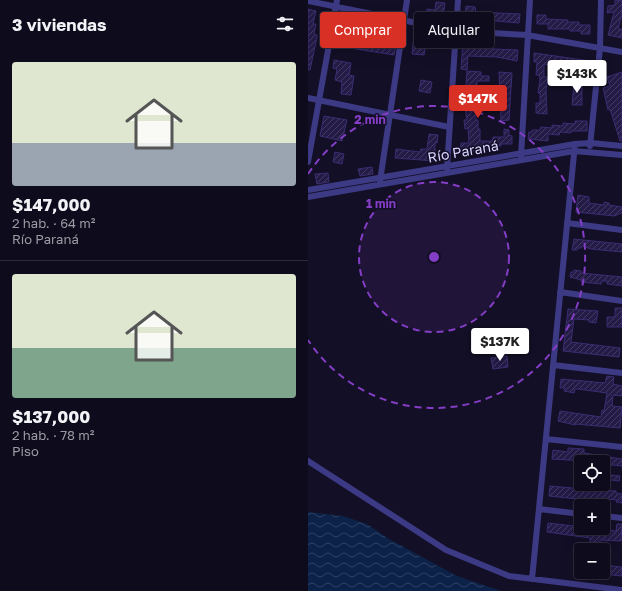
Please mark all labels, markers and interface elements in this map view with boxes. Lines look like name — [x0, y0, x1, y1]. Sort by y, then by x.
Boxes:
chip: Comprar — [320, 12, 406, 48]
chip: Alquilar — [414, 12, 494, 48]
icon: filters — [274, 13, 296, 35]
text: 3 viviendas — [12, 14, 107, 35]
pin: $143K — [549, 60, 605, 94]
text: $143K — [557, 65, 597, 81]
pin: $147K — [450, 85, 506, 119]
icon: home — [118, 88, 190, 160]
text: $147K — [458, 90, 498, 106]
text: 2 min — [354, 112, 386, 127]
street label: Río Paraná — [426, 136, 500, 166]
text: $147,000 — [12, 194, 91, 215]
text: 1 min — [366, 196, 396, 211]
text: 2 hab. · 64 m² — [12, 215, 95, 231]
text: Río Paraná — [12, 231, 79, 247]
centre of rings — [427, 250, 441, 264]
icon: home — [118, 300, 190, 372]
pin: $137K — [472, 328, 528, 362]
text: $137K — [480, 333, 520, 349]
text: $137,000 — [12, 406, 90, 427]
text: 2 hab. · 78 m² — [12, 427, 94, 443]
text: Piso — [12, 443, 39, 459]
map controls — [574, 455, 610, 579]
button: locate — [574, 455, 610, 491]
button: + — [574, 499, 610, 535]
button: − — [574, 543, 610, 579]

